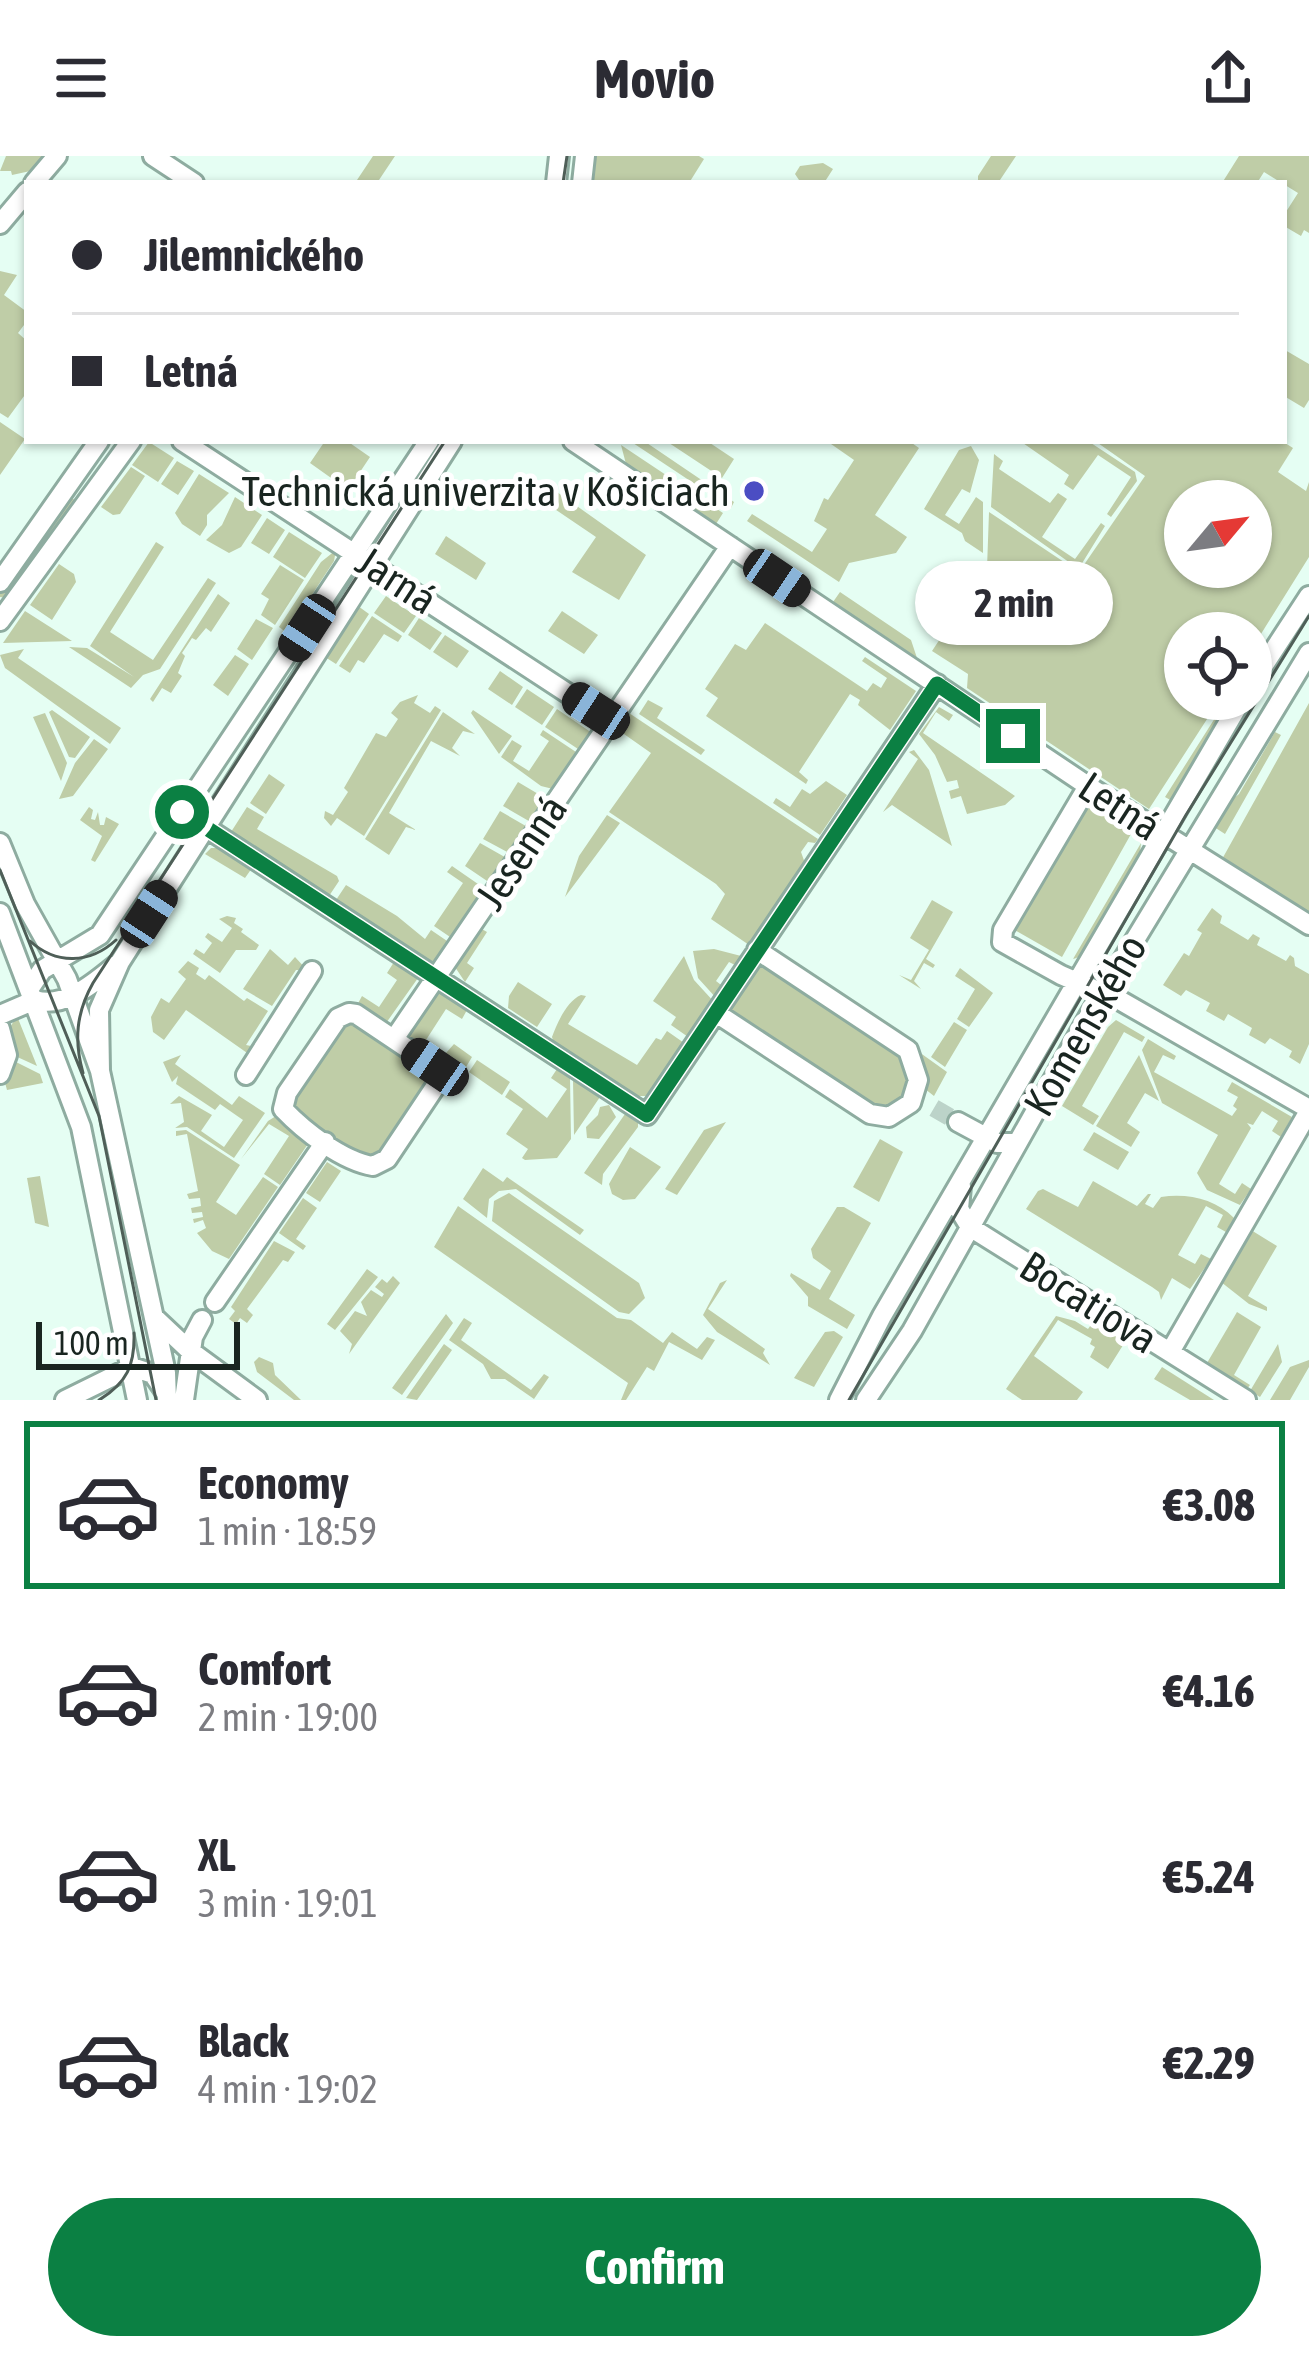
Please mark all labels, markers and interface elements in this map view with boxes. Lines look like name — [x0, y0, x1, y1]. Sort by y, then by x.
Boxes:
icon: menu — [48, 45, 114, 111]
icon: share — [1195, 45, 1261, 111]
text: Movio — [594, 48, 715, 109]
text: Jilemnického — [144, 229, 364, 281]
text: Letná — [144, 345, 238, 397]
place label: Technická univerzita v Košiciach — [241, 467, 730, 515]
marker: Technická univerzita v Košiciach — [741, 478, 767, 504]
north arrow — [1164, 480, 1272, 588]
map controls — [1164, 480, 1272, 720]
street label: Jarná — [348, 537, 446, 623]
car — [737, 543, 817, 613]
callout: 2 min — [914, 562, 1112, 646]
text: 2 min — [974, 581, 1054, 625]
car — [272, 588, 342, 668]
button: locate — [1164, 612, 1272, 720]
car — [556, 676, 636, 746]
route end — [986, 709, 1040, 763]
street label: Letná — [1070, 762, 1170, 850]
route start — [155, 785, 209, 839]
street label: Jesenná — [466, 786, 576, 918]
car — [114, 874, 184, 954]
street label: Komenského — [1014, 926, 1156, 1124]
car — [395, 1032, 475, 1102]
street label: Bocatiova — [1012, 1241, 1166, 1363]
scale bar — [36, 1316, 240, 1369]
text: 100 m — [54, 1324, 129, 1362]
icon: car — [54, 1451, 162, 1559]
text: Economy — [198, 1457, 349, 1509]
text: €3.08 — [1163, 1479, 1255, 1531]
text: 1 min · 18:59 — [198, 1509, 377, 1553]
icon: car — [54, 1637, 162, 1745]
text: Comfort — [198, 1643, 331, 1695]
text: €4.16 — [1163, 1665, 1255, 1717]
text: 2 min · 19:00 — [198, 1695, 378, 1739]
icon: car — [54, 1823, 162, 1931]
text: XL — [198, 1829, 236, 1881]
text: €5.24 — [1163, 1851, 1255, 1903]
text: 3 min · 19:01 — [198, 1881, 378, 1925]
icon: car — [54, 2009, 162, 2117]
text: Black — [198, 2015, 289, 2067]
text: €2.29 — [1163, 2037, 1255, 2089]
text: 4 min · 19:02 — [198, 2067, 378, 2111]
button: Confirm — [48, 2198, 1261, 2336]

